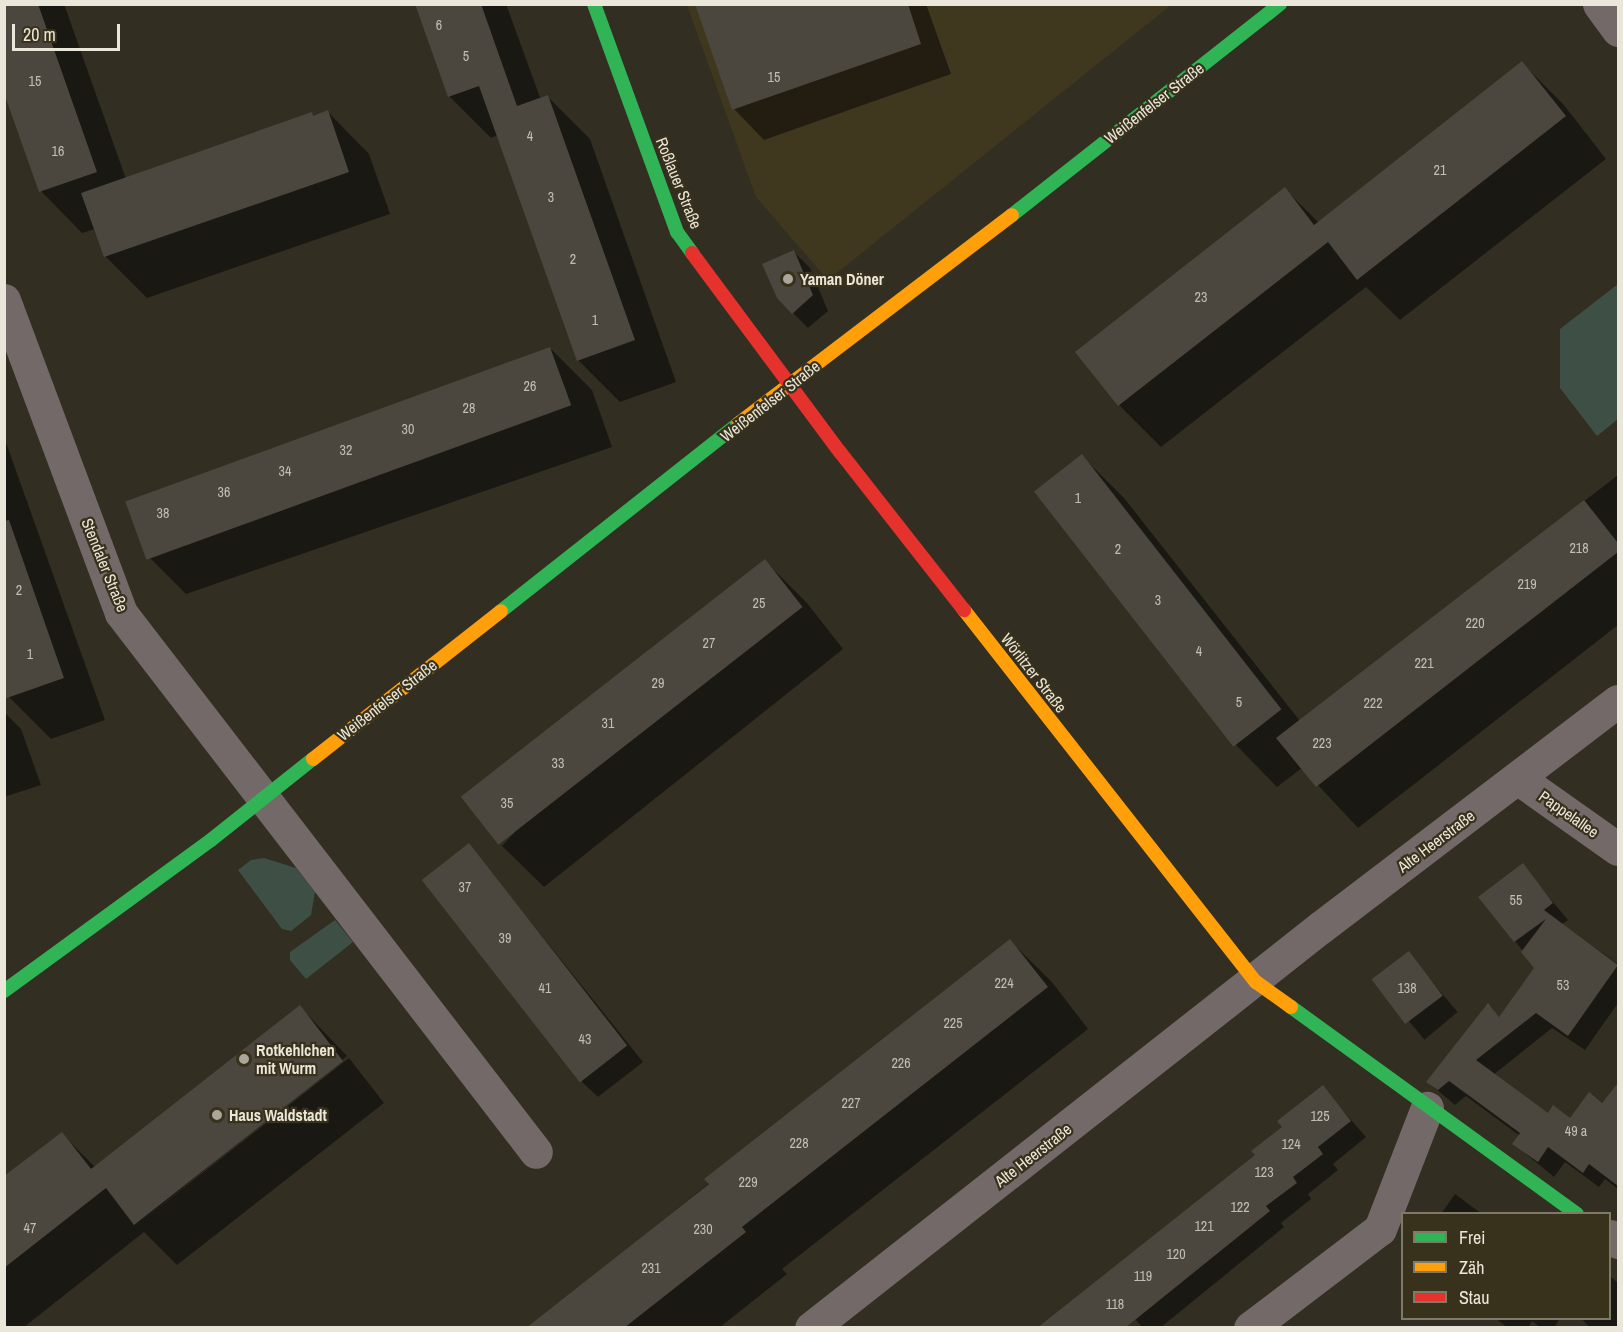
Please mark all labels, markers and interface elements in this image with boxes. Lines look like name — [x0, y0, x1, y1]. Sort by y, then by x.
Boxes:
scale bar — [15, 12, 123, 50]
house number: 6 — [436, 17, 442, 33]
text: 20 m — [23, 22, 56, 47]
house number: 5 — [463, 48, 469, 64]
street label: Weißenfelser Straße — [1100, 58, 1208, 148]
house number: 15 — [768, 69, 780, 85]
house number: 15 — [29, 73, 41, 89]
house number: 4 — [527, 128, 533, 144]
street label: Roßlauer Straße — [652, 134, 706, 232]
house number: 16 — [52, 143, 64, 159]
house number: 21 — [1434, 162, 1446, 178]
house number: 3 — [548, 189, 554, 205]
house number: 2 — [570, 251, 576, 267]
place label: Yaman Döner — [800, 269, 884, 289]
marker: Yaman Döner — [781, 272, 795, 286]
house number: 23 — [1195, 289, 1207, 305]
house number: 1 — [592, 312, 598, 328]
street label: Weißenfelser Straße — [716, 356, 824, 446]
house number: 26 — [524, 378, 536, 394]
house number: 28 — [463, 400, 475, 416]
house number: 30 — [402, 421, 414, 437]
house number: 32 — [340, 442, 352, 458]
house number: 34 — [279, 463, 291, 479]
house number: 36 — [218, 484, 230, 500]
house number: 1 — [1075, 490, 1081, 506]
house number: 38 — [157, 505, 169, 521]
street label: Stendaler Straße — [78, 515, 132, 615]
house number: 218 — [1569, 540, 1589, 556]
house number: 2 — [1115, 541, 1121, 557]
house number: 219 — [1517, 576, 1537, 592]
house number: 2 — [16, 582, 22, 598]
house number: 3 — [1155, 592, 1161, 608]
house number: 25 — [753, 595, 765, 611]
house number: 220 — [1465, 615, 1485, 631]
street label: Wörlitzer Straße — [997, 630, 1071, 716]
house number: 27 — [703, 635, 715, 651]
house number: 4 — [1196, 643, 1202, 659]
house number: 1 — [27, 646, 33, 662]
street label: Weißenfelser Straße — [333, 655, 441, 745]
house number: 221 — [1414, 655, 1434, 671]
house number: 29 — [652, 675, 664, 691]
house number: 5 — [1236, 694, 1242, 710]
house number: 222 — [1363, 695, 1383, 711]
house number: 31 — [602, 715, 614, 731]
house number: 223 — [1312, 735, 1332, 751]
house number: 33 — [552, 755, 564, 771]
street label: Pappelallee — [1535, 786, 1603, 842]
house number: 35 — [501, 795, 513, 811]
street label: Alte Heerstraße — [1394, 806, 1478, 876]
house number: 37 — [459, 879, 471, 895]
house number: 55 — [1510, 892, 1522, 908]
house number: 39 — [499, 930, 511, 946]
house number: 224 — [994, 975, 1014, 991]
house number: 53 — [1557, 977, 1569, 993]
house number: 41 — [539, 980, 551, 996]
house number: 138 — [1397, 980, 1417, 996]
house number: 225 — [943, 1015, 963, 1031]
house number: 43 — [579, 1031, 591, 1047]
place label: Rotkehlchen mit Wurm — [256, 1040, 335, 1078]
marker: Rotkehlchen mit Wurm — [237, 1052, 251, 1066]
house number: 226 — [891, 1055, 911, 1071]
house number: 227 — [841, 1095, 861, 1111]
place label: Haus Waldstadt — [229, 1105, 327, 1125]
marker: Haus Waldstadt — [210, 1108, 224, 1122]
house number: 125 — [1310, 1108, 1330, 1124]
street label: Alte Heerstraße — [991, 1119, 1075, 1191]
house number: 49 a — [1565, 1123, 1587, 1139]
house number: 228 — [789, 1135, 809, 1151]
house number: 124 — [1281, 1136, 1301, 1152]
house number: 123 — [1254, 1164, 1274, 1180]
house number: 229 — [738, 1174, 758, 1190]
house number: 122 — [1230, 1199, 1250, 1215]
legend — [1401, 1212, 1611, 1320]
house number: 121 — [1194, 1218, 1214, 1234]
house number: 47 — [24, 1220, 36, 1236]
house number: 230 — [693, 1221, 713, 1237]
text: Frei — [1459, 1225, 1485, 1250]
house number: 120 — [1166, 1246, 1186, 1262]
text: Zäh — [1459, 1255, 1484, 1280]
house number: 231 — [641, 1260, 661, 1276]
house number: 119 — [1134, 1268, 1152, 1284]
text: Stau — [1459, 1285, 1489, 1310]
house number: 118 — [1106, 1296, 1124, 1312]

